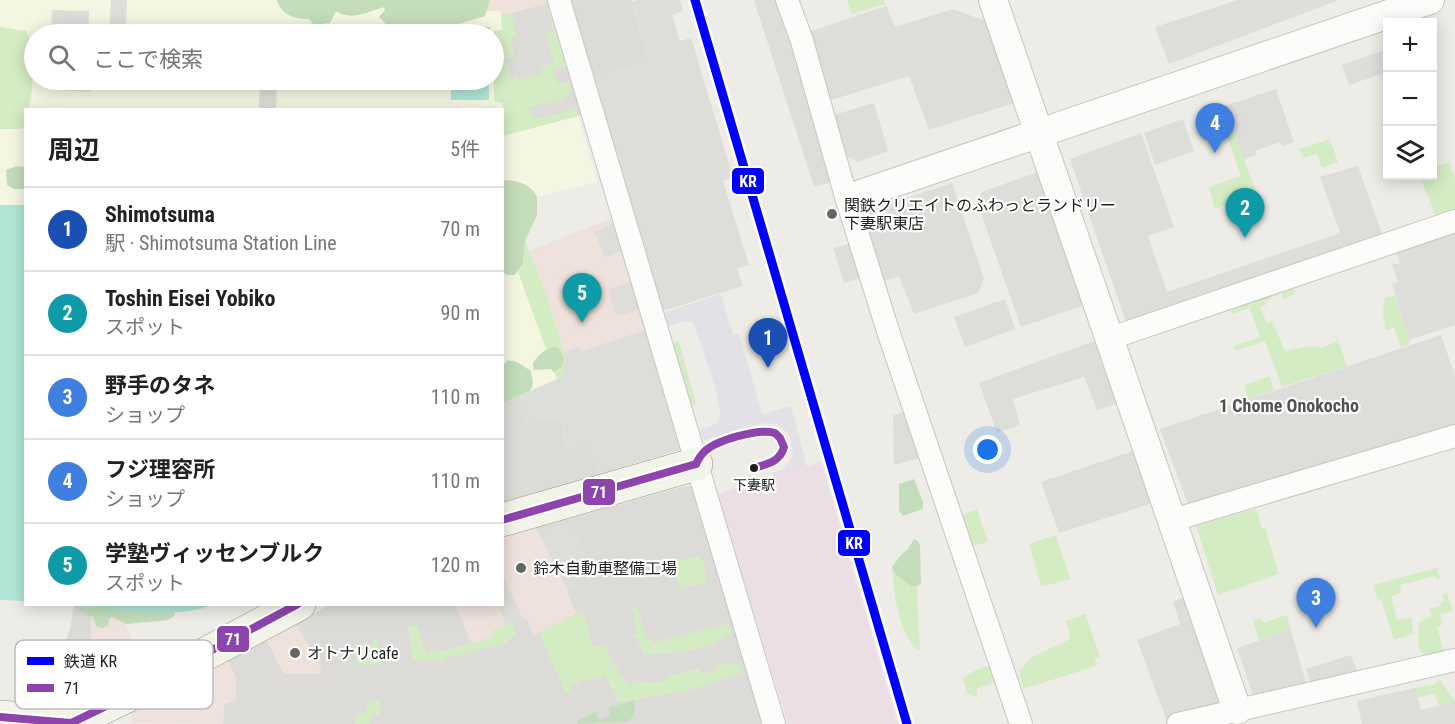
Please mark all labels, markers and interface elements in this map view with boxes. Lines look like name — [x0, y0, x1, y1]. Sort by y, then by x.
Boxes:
map controls — [1383, 18, 1437, 180]
button: + — [1383, 18, 1437, 72]
search box — [24, 24, 504, 90]
icon: search — [45, 41, 78, 74]
text: ここで検索 — [93, 47, 203, 72]
button: − — [1383, 72, 1437, 126]
pin: 4 — [1196, 104, 1234, 153]
button: layers — [1383, 126, 1437, 180]
text: 周辺 — [48, 135, 100, 165]
text: 5件 — [450, 137, 480, 161]
line badge: KR — [731, 167, 765, 195]
text: KR — [739, 172, 757, 191]
pin: 2 — [1226, 188, 1264, 238]
place label: 関鉄クリエイトのふわっとランドリー 下妻駅東店 — [844, 196, 1116, 233]
text: Shimotsuma — [105, 202, 215, 227]
marker: 関鉄クリエイトのふわっとランドリー 下妻駅東店 — [825, 207, 839, 221]
text: 1 — [62, 217, 73, 241]
text: 70 m — [441, 217, 480, 241]
text: 駅 · Shimotsuma Station Line — [105, 231, 337, 255]
pin: 5 — [562, 274, 602, 323]
text: Toshin Eisei Yobiko — [105, 286, 276, 311]
text: 2 — [62, 301, 73, 325]
text: 90 m — [441, 301, 480, 325]
text: スポット — [105, 315, 185, 339]
pin: 1 — [748, 318, 788, 368]
text: 野手のタネ — [105, 373, 215, 398]
text: 3 — [62, 385, 73, 409]
text: 110 m — [431, 385, 480, 409]
district label: 1 Chome Onokocho — [1219, 395, 1359, 416]
text: ショップ — [105, 403, 185, 427]
your location — [973, 435, 1002, 464]
text: フジ理容所 — [105, 457, 215, 482]
marker: 下妻駅 — [748, 462, 760, 474]
text: 4 — [62, 469, 73, 493]
text: 110 m — [431, 469, 480, 493]
place label: 下妻駅 — [733, 477, 775, 493]
line badge: 71 — [582, 478, 616, 506]
text: 71 — [591, 483, 607, 502]
text: ショップ — [105, 487, 185, 511]
line badge: KR — [837, 529, 871, 557]
text: KR — [845, 534, 863, 553]
text: 学塾ヴィッセンブルク — [105, 541, 324, 566]
text: 5 — [62, 553, 73, 577]
text: 120 m — [431, 553, 480, 577]
place label: 鈴木自動車整備工場 — [533, 559, 677, 578]
marker: 鈴木自動車整備工場 — [514, 561, 528, 575]
text: スポット — [105, 571, 185, 595]
pin: 3 — [1296, 578, 1336, 628]
line badge: 71 — [216, 625, 250, 653]
text: 71 — [225, 630, 241, 649]
legend — [15, 640, 213, 709]
place label: オトナリcafe — [307, 644, 398, 663]
marker: オトナリcafe — [288, 646, 302, 660]
text: 鉄道 KR — [64, 652, 117, 671]
text: 71 — [64, 679, 80, 698]

